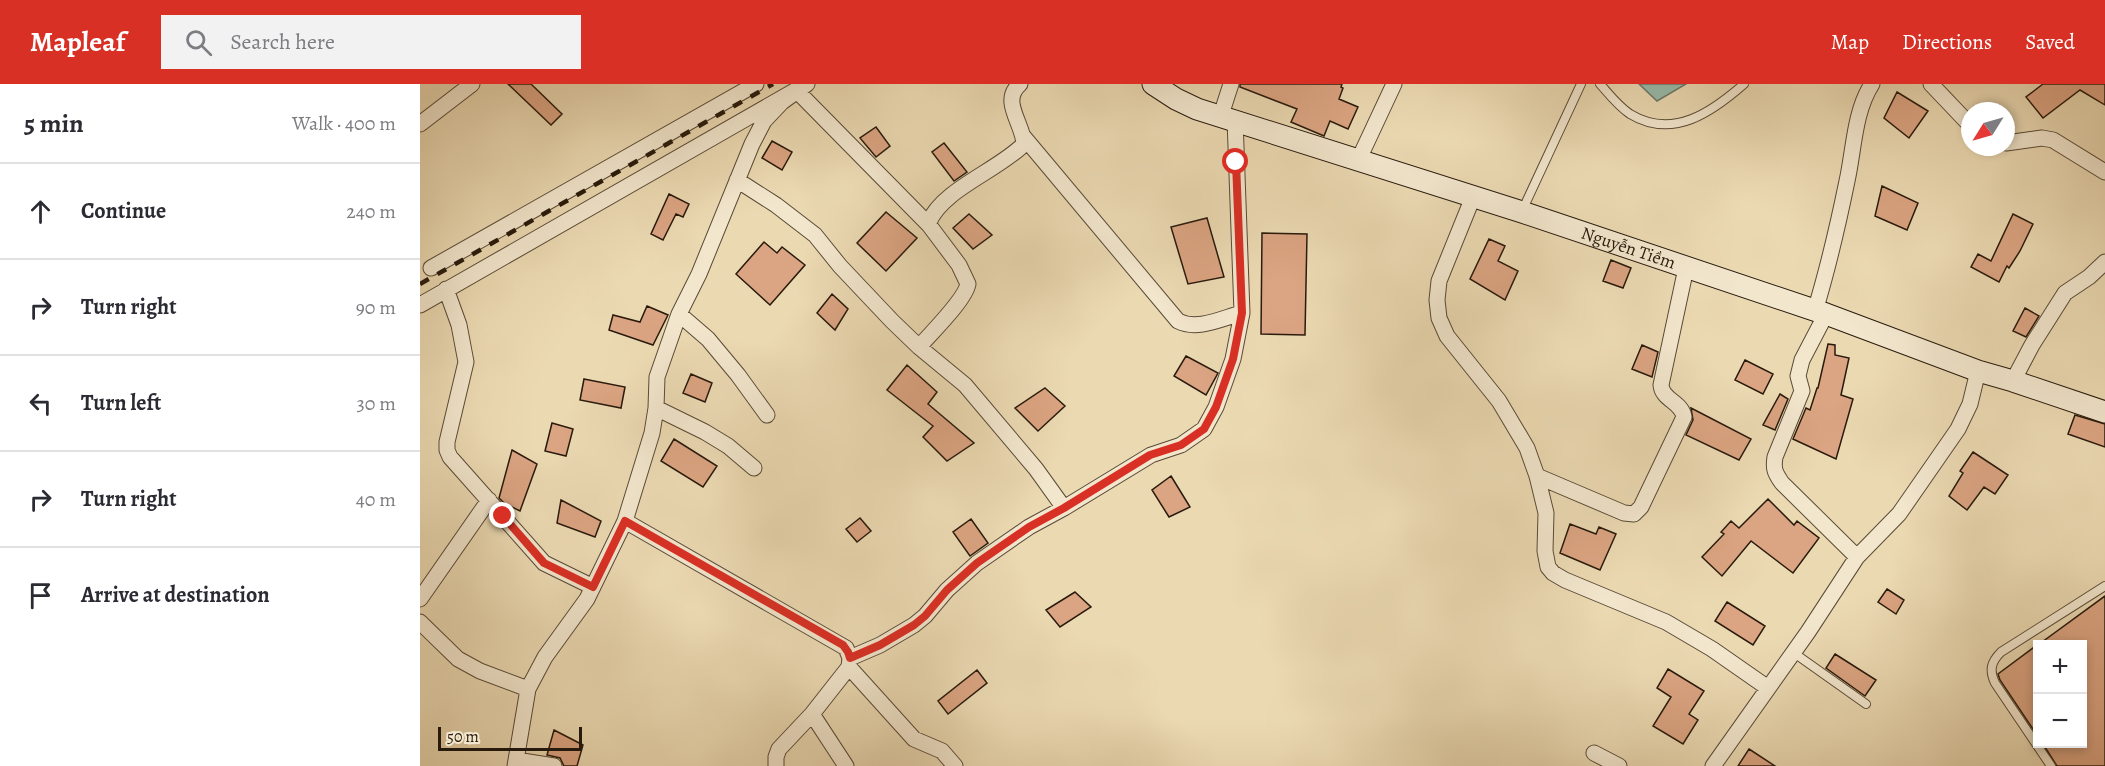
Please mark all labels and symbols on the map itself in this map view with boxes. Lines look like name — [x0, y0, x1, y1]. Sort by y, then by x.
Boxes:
north arrow — [1961, 102, 2015, 156]
route start — [1222, 148, 1248, 174]
street label: Nguyễn Tiềm — [1578, 221, 1679, 275]
route end — [489, 502, 515, 528]
scale bar — [438, 724, 582, 752]

